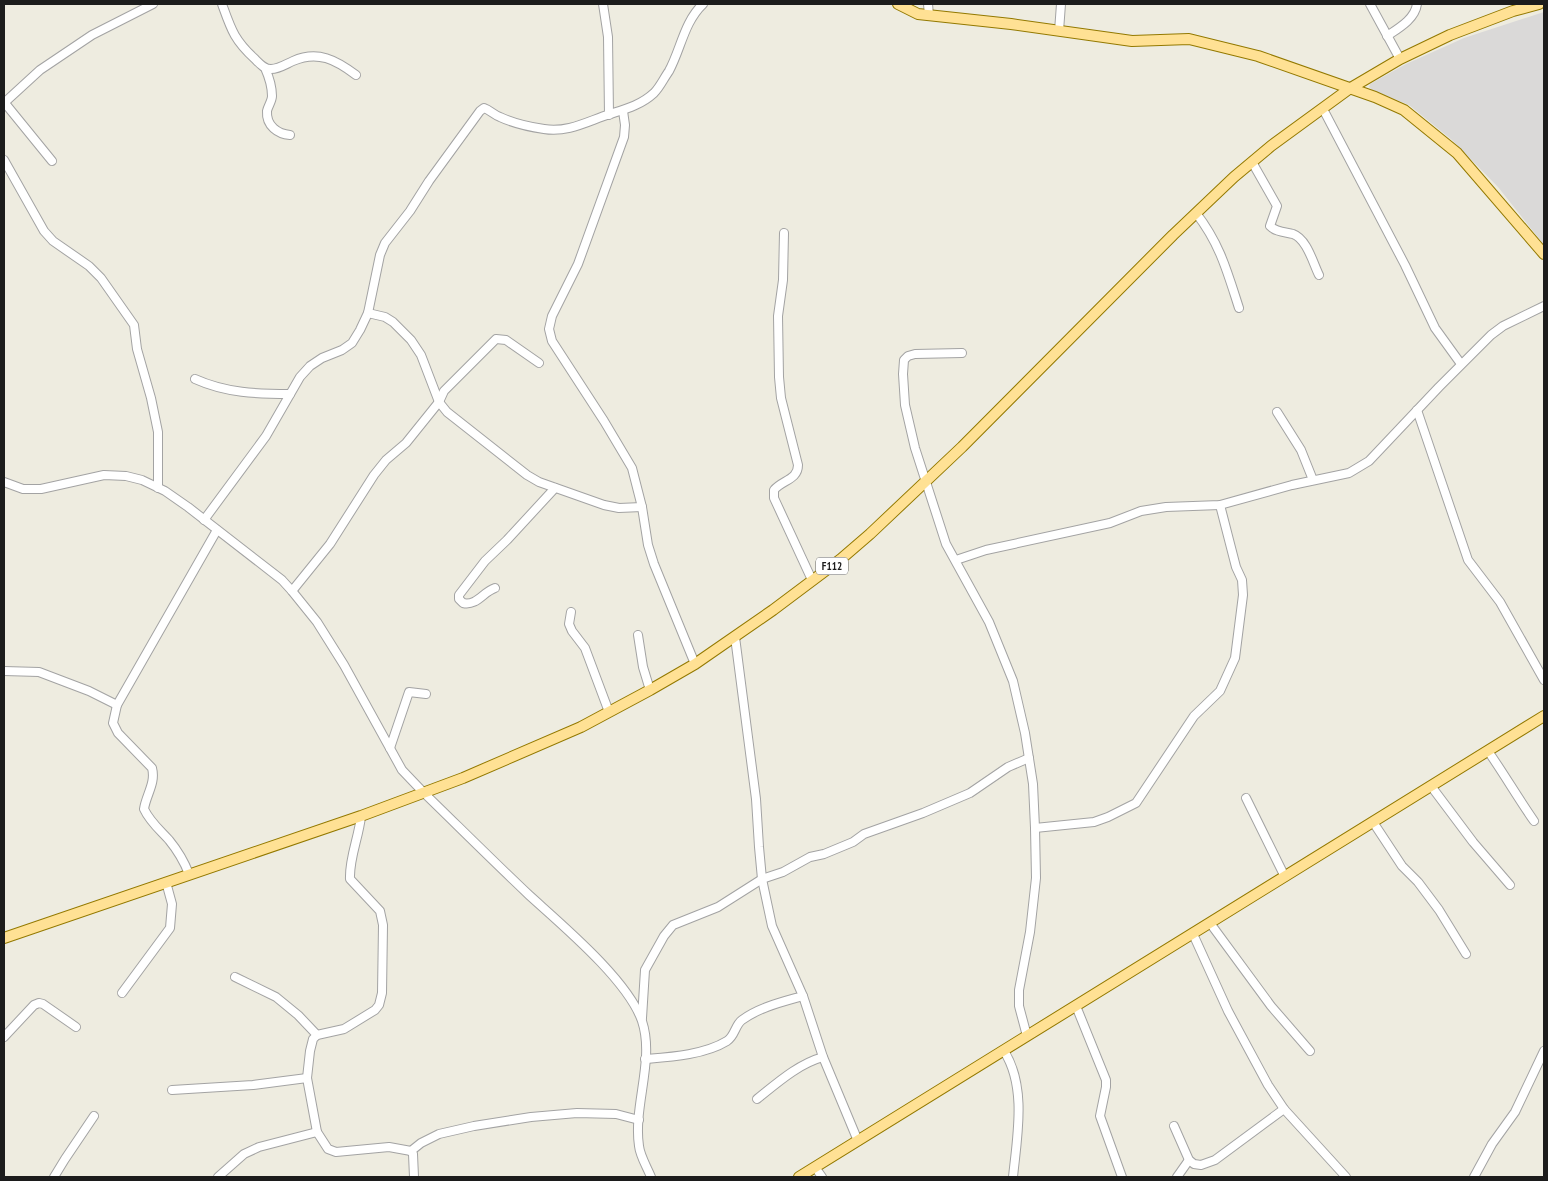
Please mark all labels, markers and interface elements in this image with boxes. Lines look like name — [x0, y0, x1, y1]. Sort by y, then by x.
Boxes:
road number: F112 — [816, 558, 848, 574]

